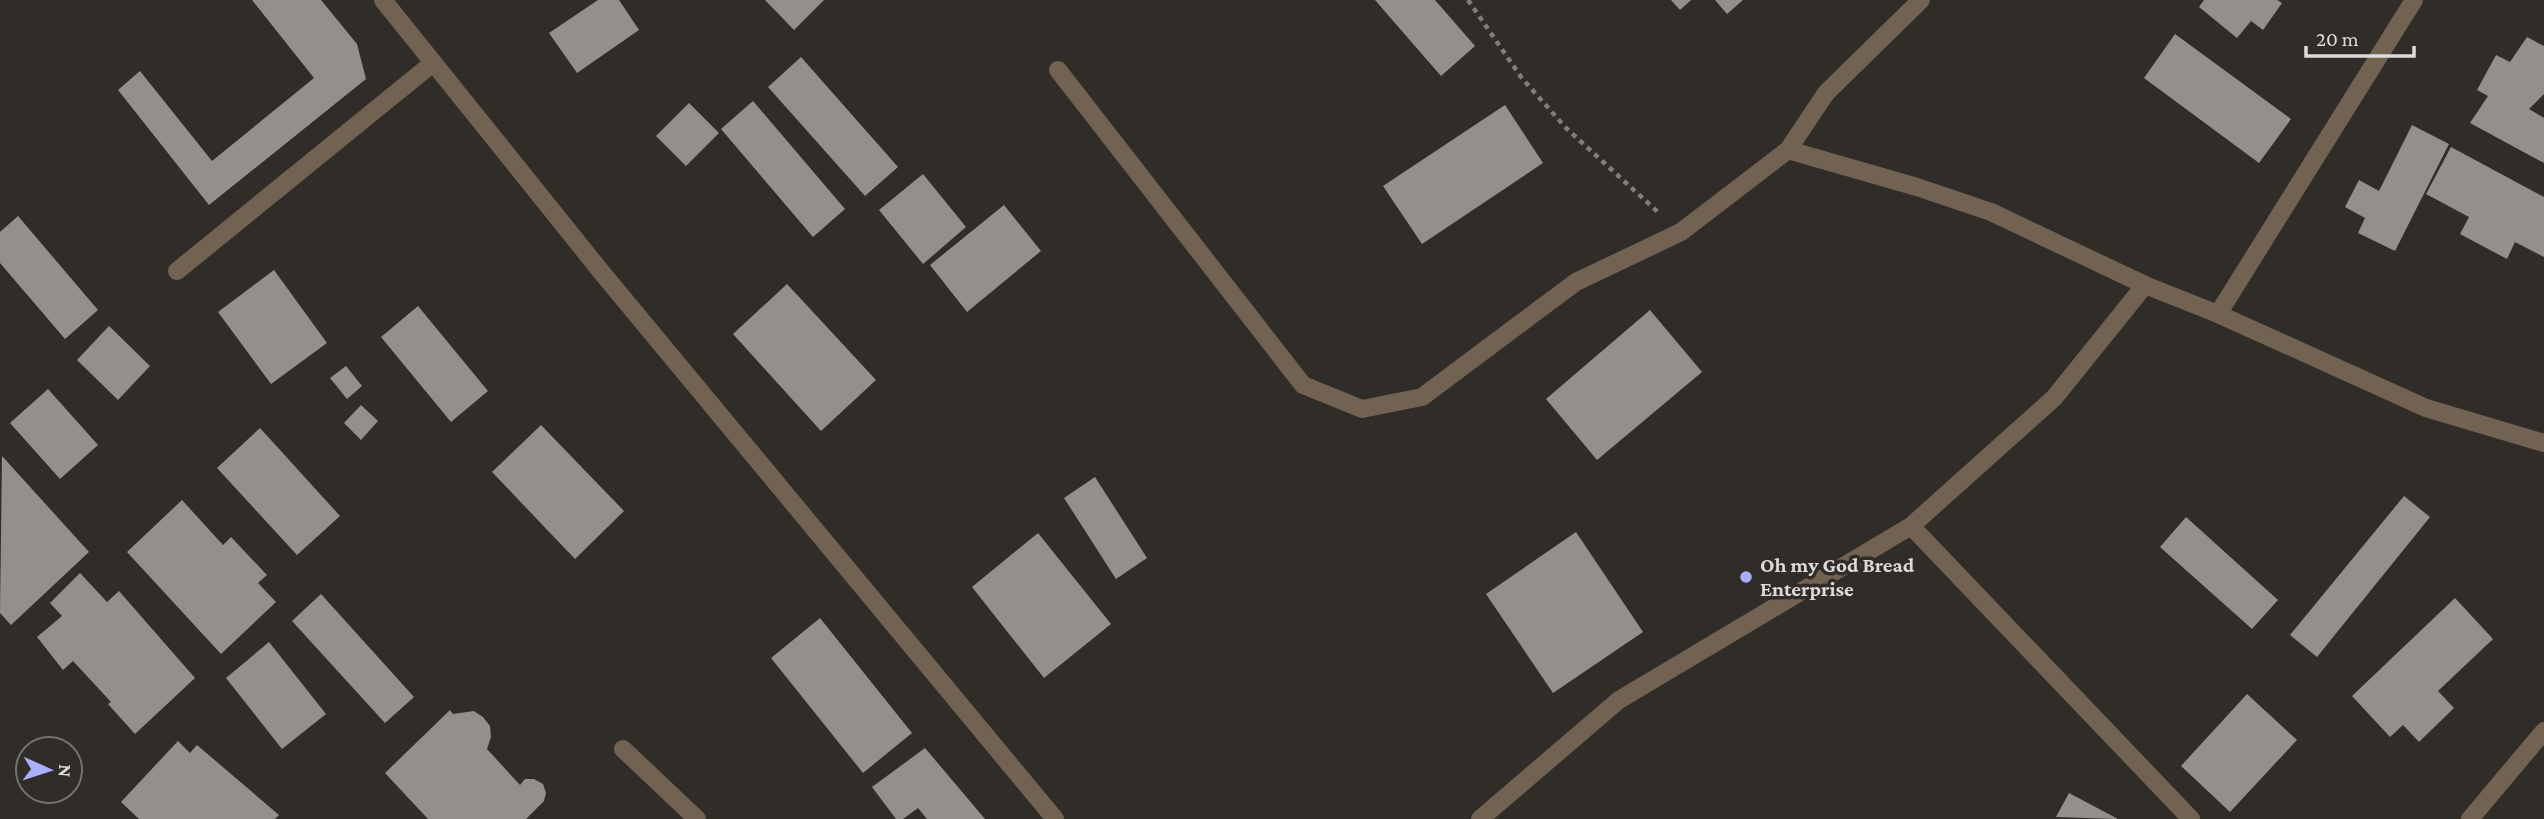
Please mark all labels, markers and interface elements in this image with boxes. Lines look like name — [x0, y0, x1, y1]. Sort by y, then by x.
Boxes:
scale bar — [2306, 14, 2414, 58]
text: 20 m — [2316, 27, 2359, 51]
place label: Oh my God Bread Enterprise — [1760, 553, 1915, 601]
marker: Oh my God Bread Enterprise — [1738, 569, 1754, 585]
north arrow — [14, 735, 84, 805]
text: N — [55, 764, 76, 778]

